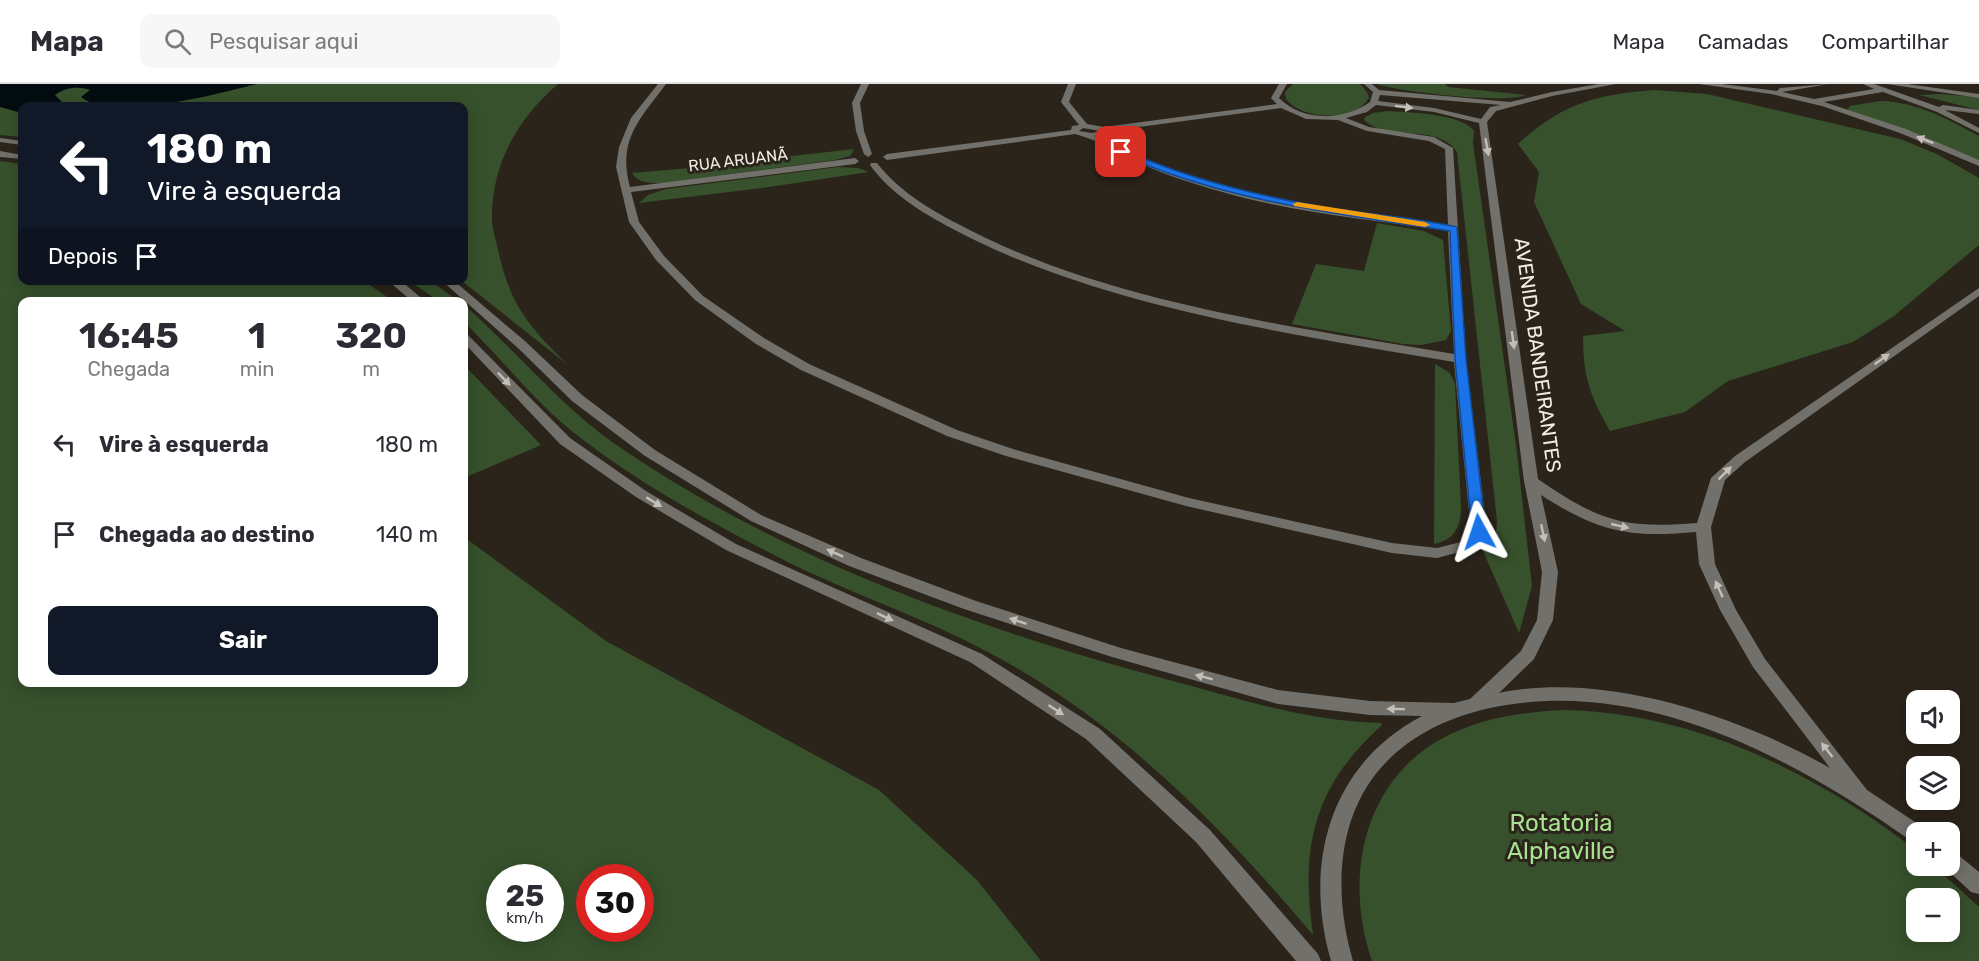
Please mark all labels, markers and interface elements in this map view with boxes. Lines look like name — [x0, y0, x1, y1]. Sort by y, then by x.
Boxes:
search box — [140, 14, 560, 68]
text: Mapa — [30, 25, 104, 58]
icon: search — [161, 25, 194, 58]
text: Pesquisar aqui — [209, 28, 359, 55]
text: Mapa — [1612, 29, 1665, 54]
text: Camadas — [1698, 29, 1788, 54]
text: Compartilhar — [1821, 29, 1949, 54]
one-way arrow — [1395, 102, 1414, 111]
text: 180 m — [147, 124, 272, 174]
icon: left — [48, 126, 126, 204]
pin — [1095, 126, 1146, 177]
icon: arrive — [1104, 135, 1137, 168]
one-way arrow — [1916, 135, 1934, 145]
one-way arrow — [1483, 137, 1492, 156]
street label: RUA ARUANÃ — [687, 144, 789, 176]
text: Vire à esquerda — [147, 175, 342, 207]
street label: AVENIDA BANDEIRANTES — [1510, 236, 1566, 474]
icon: arrive — [130, 240, 163, 273]
text: Depois — [48, 243, 118, 270]
text: 16:45 — [79, 314, 179, 357]
text: 1 — [248, 314, 266, 357]
text: 320 — [335, 314, 407, 357]
one-way arrow — [1508, 331, 1518, 350]
one-way arrow — [1874, 353, 1890, 365]
text: Chegada — [88, 357, 170, 381]
text: min — [240, 357, 274, 381]
text: m — [362, 357, 380, 381]
one-way arrow — [497, 371, 511, 385]
icon: left — [48, 428, 81, 461]
text: Vire à esquerda — [99, 431, 269, 458]
text: 180 m — [376, 431, 438, 458]
one-way arrow — [1717, 467, 1731, 481]
one-way arrow — [646, 497, 663, 507]
position arrow — [1447, 500, 1511, 564]
icon: arrive — [48, 518, 81, 551]
text: Chegada ao destino — [99, 521, 315, 548]
text: 140 m — [376, 521, 438, 548]
one-way arrow — [1611, 521, 1629, 531]
one-way arrow — [1539, 523, 1548, 542]
one-way arrow — [825, 548, 843, 558]
one-way arrow — [1714, 581, 1723, 598]
button: Sair — [48, 606, 438, 675]
one-way arrow — [876, 613, 893, 622]
one-way arrow — [1009, 615, 1027, 625]
one-way arrow — [1195, 671, 1214, 681]
map controls — [1906, 690, 1960, 942]
button: sound — [1906, 690, 1960, 744]
one-way arrow — [1047, 704, 1064, 715]
one-way arrow — [1387, 704, 1406, 713]
one-way arrow — [1822, 743, 1834, 758]
button: layers — [1906, 756, 1960, 810]
park label: Rotatoria Alphaville — [1507, 809, 1615, 865]
button: + — [1906, 822, 1960, 876]
speed limit sign: 30 — [576, 864, 654, 942]
text: 25 — [506, 878, 544, 914]
button: − — [1906, 888, 1960, 942]
text: km/h — [506, 909, 544, 927]

